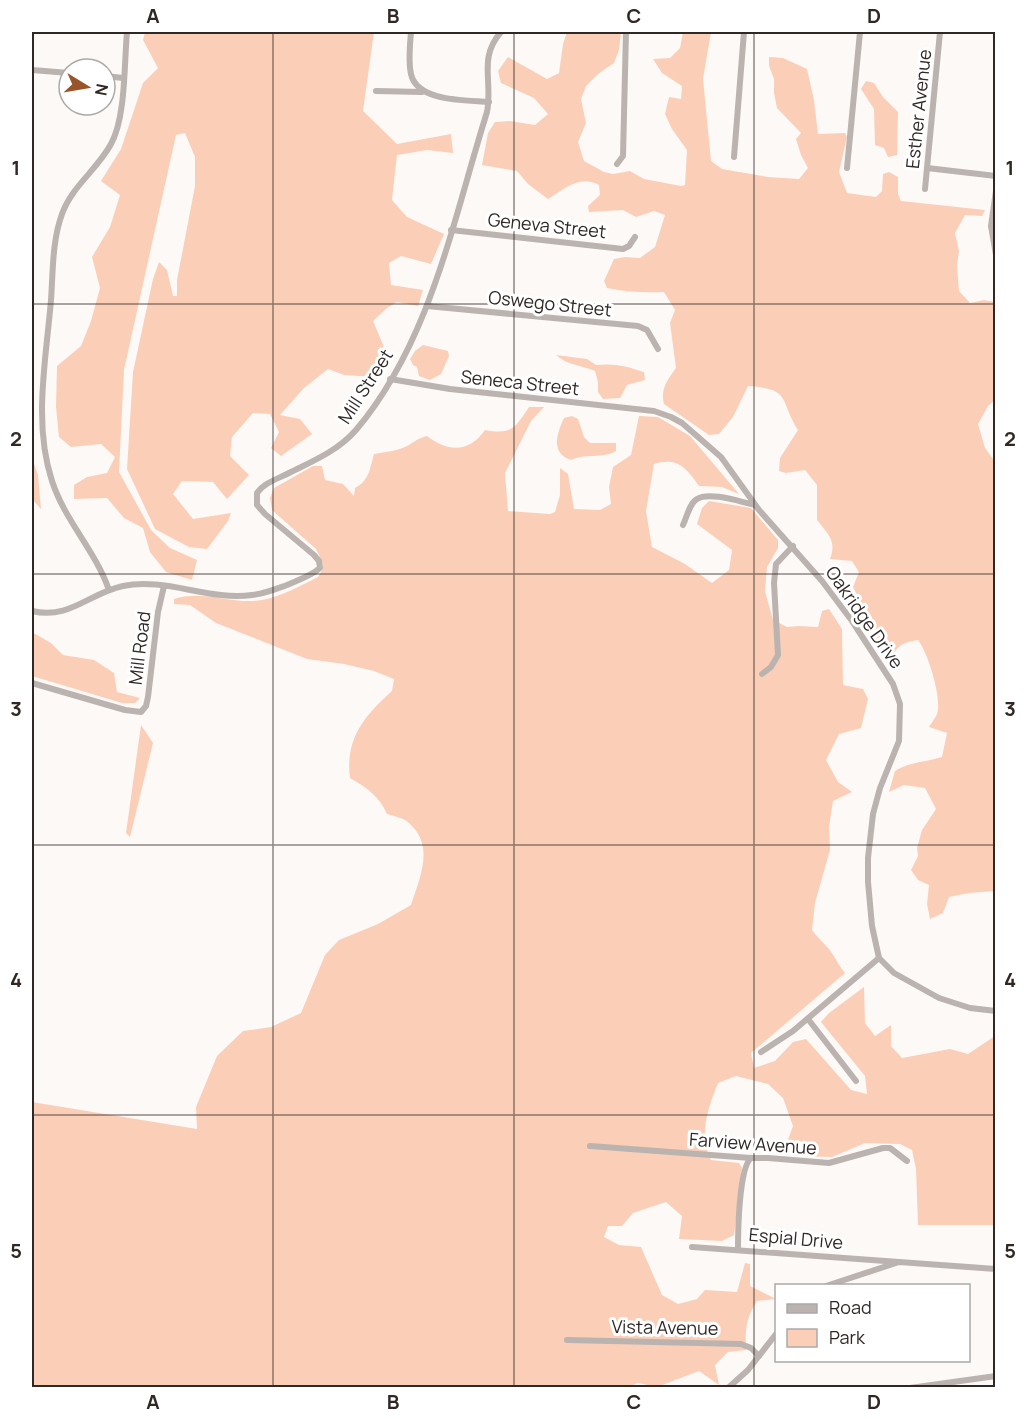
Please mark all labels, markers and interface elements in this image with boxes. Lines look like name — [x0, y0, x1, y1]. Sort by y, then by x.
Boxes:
text: A — [146, 2, 160, 29]
text: B — [387, 2, 400, 29]
text: C — [627, 2, 641, 29]
text: D — [867, 2, 881, 29]
street label: Esther Avenue — [900, 48, 936, 170]
north arrow — [57, 57, 117, 117]
text: N — [90, 82, 114, 98]
text: 1 — [12, 154, 20, 181]
text: 1 — [1006, 154, 1014, 181]
street label: Geneva Street — [487, 207, 607, 243]
street label: Oswego Street — [487, 285, 613, 321]
street label: Mill Street — [332, 344, 398, 428]
street label: Seneca Street — [460, 364, 580, 400]
text: 2 — [10, 425, 22, 452]
text: 2 — [1004, 425, 1016, 452]
street label: Oakridge Drive — [821, 561, 909, 673]
street label: Mill Road — [123, 610, 155, 686]
text: 3 — [10, 695, 22, 722]
text: 3 — [1004, 695, 1016, 722]
text: 4 — [10, 966, 22, 993]
text: 4 — [1004, 966, 1016, 993]
street label: Farview Avenue — [688, 1127, 818, 1159]
street label: Espial Drive — [748, 1222, 844, 1254]
text: 5 — [10, 1237, 22, 1264]
text: 5 — [1004, 1237, 1016, 1264]
legend — [775, 1284, 970, 1362]
text: Road — [829, 1295, 872, 1319]
street label: Vista Avenue — [612, 1314, 718, 1340]
text: Park — [829, 1325, 866, 1349]
text: A — [146, 1388, 160, 1415]
text: B — [387, 1388, 400, 1415]
text: C — [627, 1388, 641, 1415]
text: D — [867, 1388, 881, 1415]

